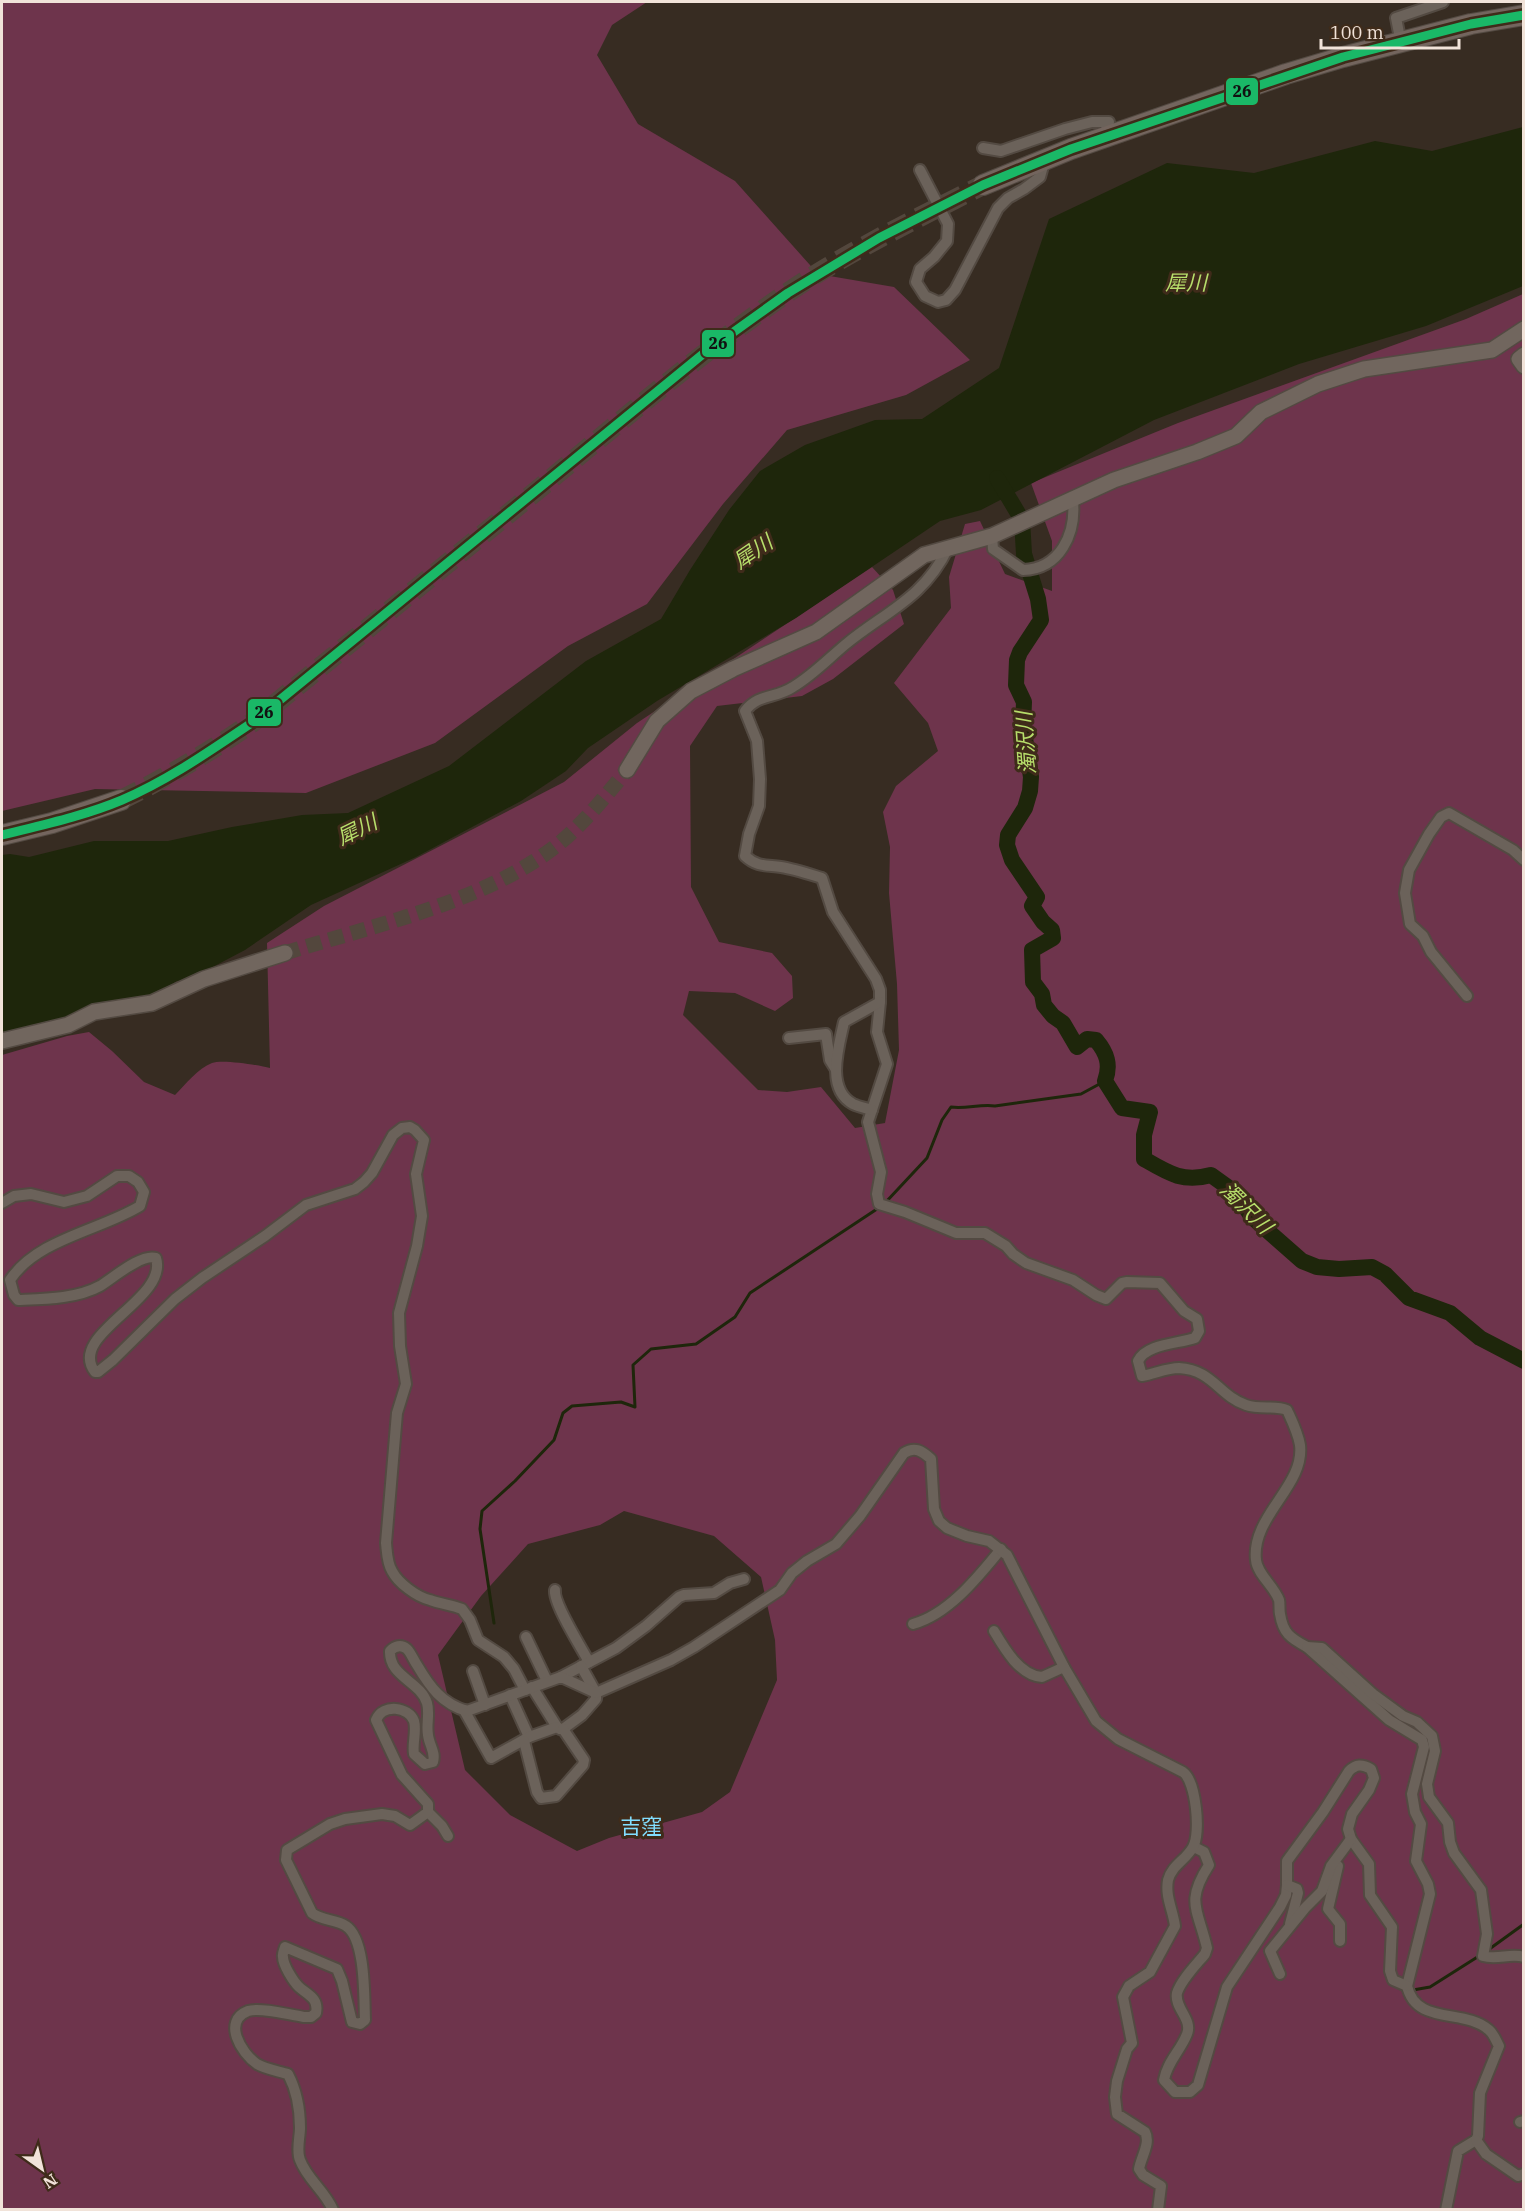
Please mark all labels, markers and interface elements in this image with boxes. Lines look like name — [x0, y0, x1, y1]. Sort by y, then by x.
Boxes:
scale bar — [1321, 12, 1459, 50]
text: 100 m — [1330, 21, 1384, 44]
line badge: 26 — [1225, 77, 1259, 106]
text: 26 — [1232, 81, 1252, 101]
water label: 犀川 — [1165, 268, 1209, 296]
line badge: 26 — [701, 329, 735, 358]
text: 26 — [708, 333, 728, 353]
water label: 犀川 — [727, 527, 779, 575]
line badge: 26 — [247, 698, 282, 727]
text: 26 — [254, 702, 274, 722]
water label: 濁沢川 — [1009, 709, 1041, 775]
water label: 犀川 — [332, 806, 383, 851]
water label: 濁沢川 — [1215, 1175, 1280, 1241]
district label: 吉窪 — [620, 1812, 662, 1840]
north arrow — [12, 2139, 72, 2199]
text: N — [40, 2170, 61, 2193]

